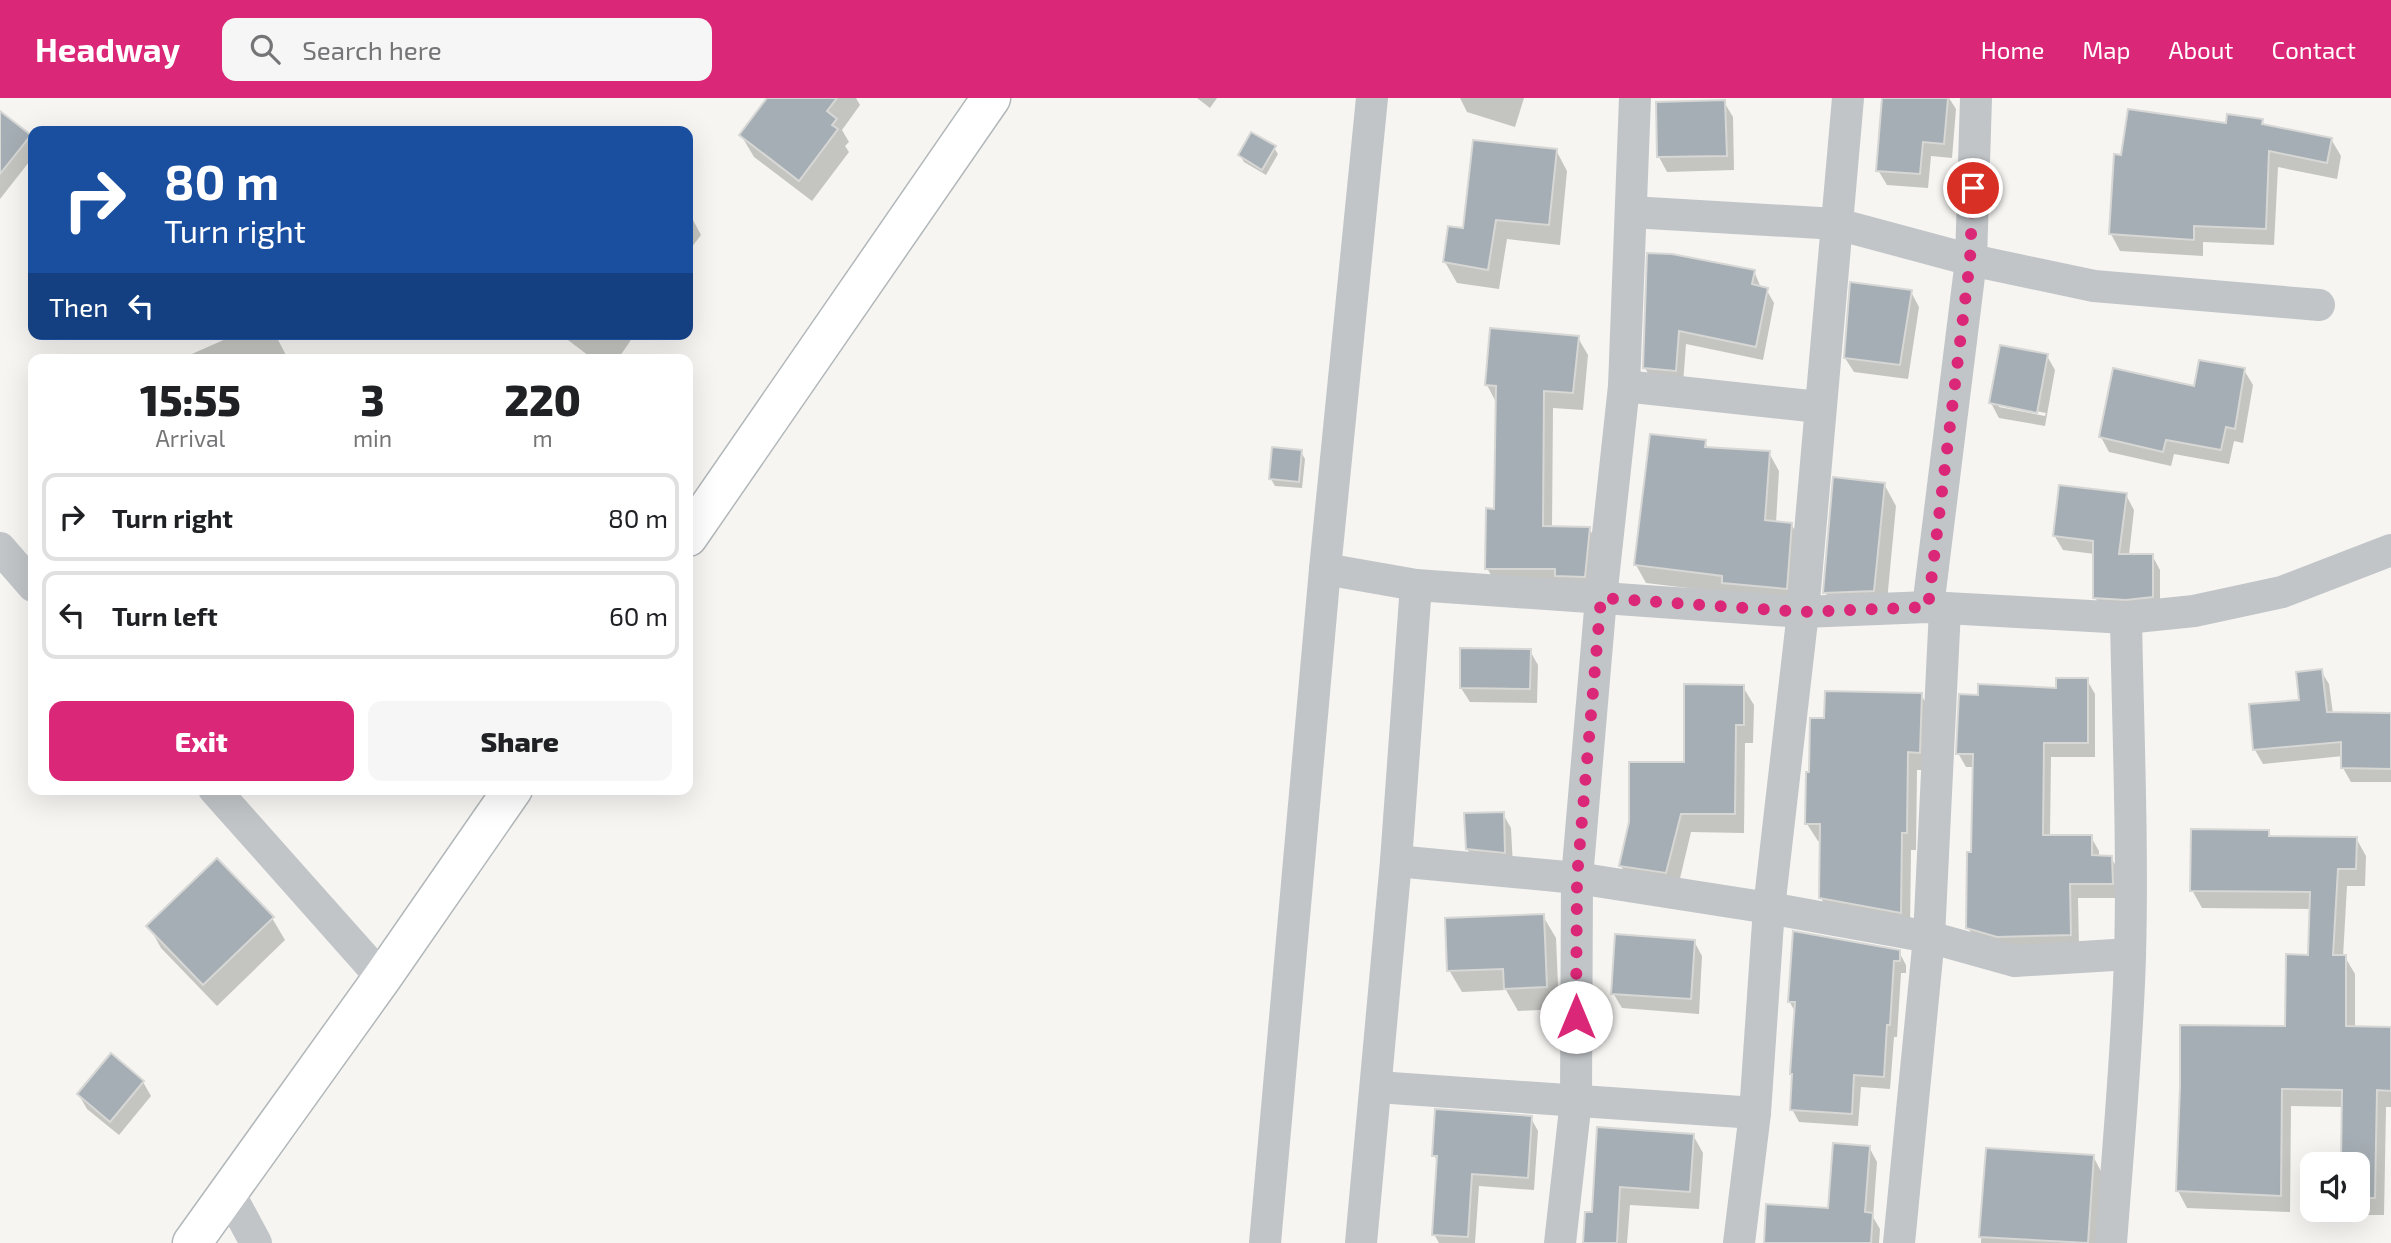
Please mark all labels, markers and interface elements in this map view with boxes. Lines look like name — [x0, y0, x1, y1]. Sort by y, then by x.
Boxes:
search box — [222, 18, 712, 81]
text: Headway — [35, 29, 180, 69]
icon: search — [246, 30, 284, 68]
text: Search here — [302, 34, 442, 65]
text: Home — [1981, 35, 2044, 64]
text: Map — [2082, 35, 2130, 64]
text: About — [2168, 35, 2234, 64]
text: Contact — [2272, 35, 2356, 64]
text: 80 m — [164, 151, 279, 210]
icon: right — [49, 154, 140, 245]
pin — [1943, 158, 2003, 218]
icon: arrive — [1954, 169, 1992, 207]
text: Turn right — [164, 211, 306, 249]
icon: left — [122, 287, 160, 325]
text: Then — [49, 291, 108, 322]
text: 15:55 — [140, 374, 241, 424]
text: 3 — [360, 374, 385, 424]
text: 220 — [504, 374, 581, 424]
text: Arrival — [155, 424, 225, 452]
text: min — [353, 424, 392, 452]
text: m — [532, 424, 553, 452]
icon: right — [53, 498, 91, 536]
text: Turn right — [112, 502, 233, 533]
text: 80 m — [608, 502, 668, 533]
icon: left — [53, 596, 91, 634]
text: Turn left — [112, 600, 218, 631]
text: 60 m — [609, 600, 668, 631]
button: Exit — [49, 701, 354, 781]
button: Share — [368, 701, 672, 781]
position arrow — [1539, 980, 1613, 1054]
map controls — [2300, 1152, 2370, 1222]
button: sound — [2300, 1152, 2370, 1222]

